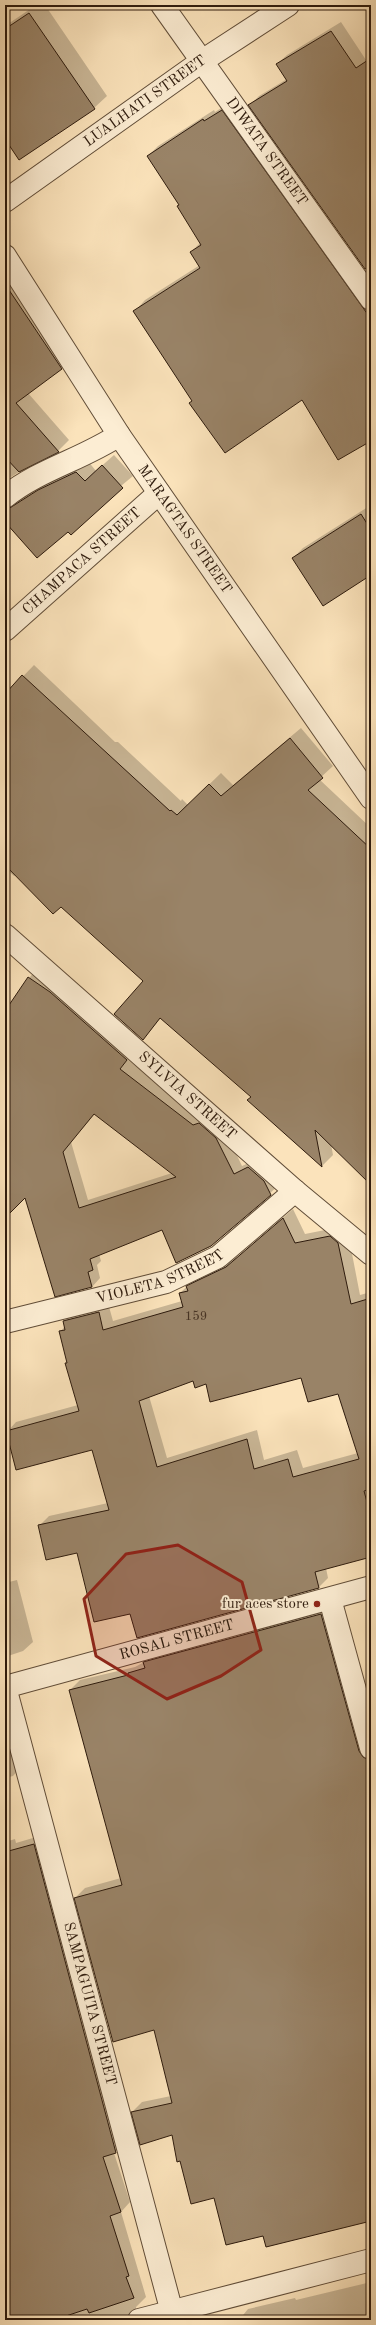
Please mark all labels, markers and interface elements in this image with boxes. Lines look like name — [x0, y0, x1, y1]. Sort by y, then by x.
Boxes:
street label: LUALHATI STREET — [81, 53, 209, 150]
street label: DIWATA STREET — [223, 95, 310, 209]
street label: MARAGTAS STREET — [135, 462, 234, 596]
street label: CHAMPACA STREET — [20, 505, 144, 618]
street label: SYLVIA STREET — [135, 1049, 239, 1143]
street label: VIOLETA STREET — [94, 1247, 228, 1307]
house number: 159 — [185, 1310, 207, 1323]
place label: fur aces store — [222, 1597, 309, 1612]
marker: fur aces store — [312, 1599, 322, 1609]
street label: ROSAL STREET — [118, 1617, 236, 1663]
street label: SAMPAGUITA STREET — [61, 1920, 119, 2087]

